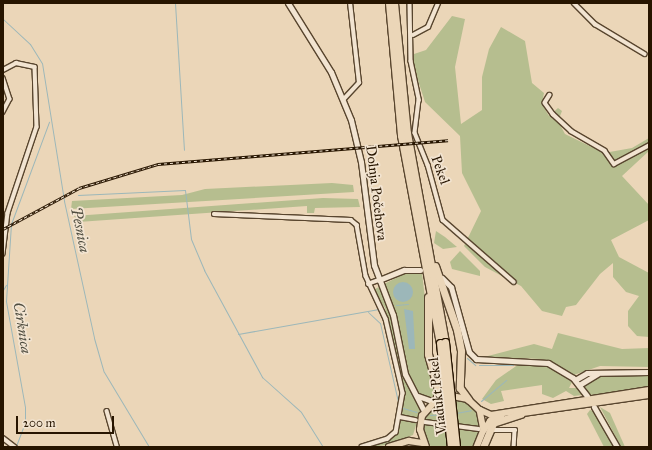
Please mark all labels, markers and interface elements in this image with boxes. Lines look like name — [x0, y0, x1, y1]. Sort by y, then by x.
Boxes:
street label: Dolnja Počehova — [362, 144, 390, 242]
street label: Pekel — [427, 153, 453, 187]
water label: Pesnica — [66, 206, 94, 254]
water label: Cirknica — [9, 301, 35, 355]
street label: Viadukt Pekel — [426, 356, 450, 436]
scale bar — [18, 408, 116, 434]
text: 200 m — [23, 416, 56, 430]

